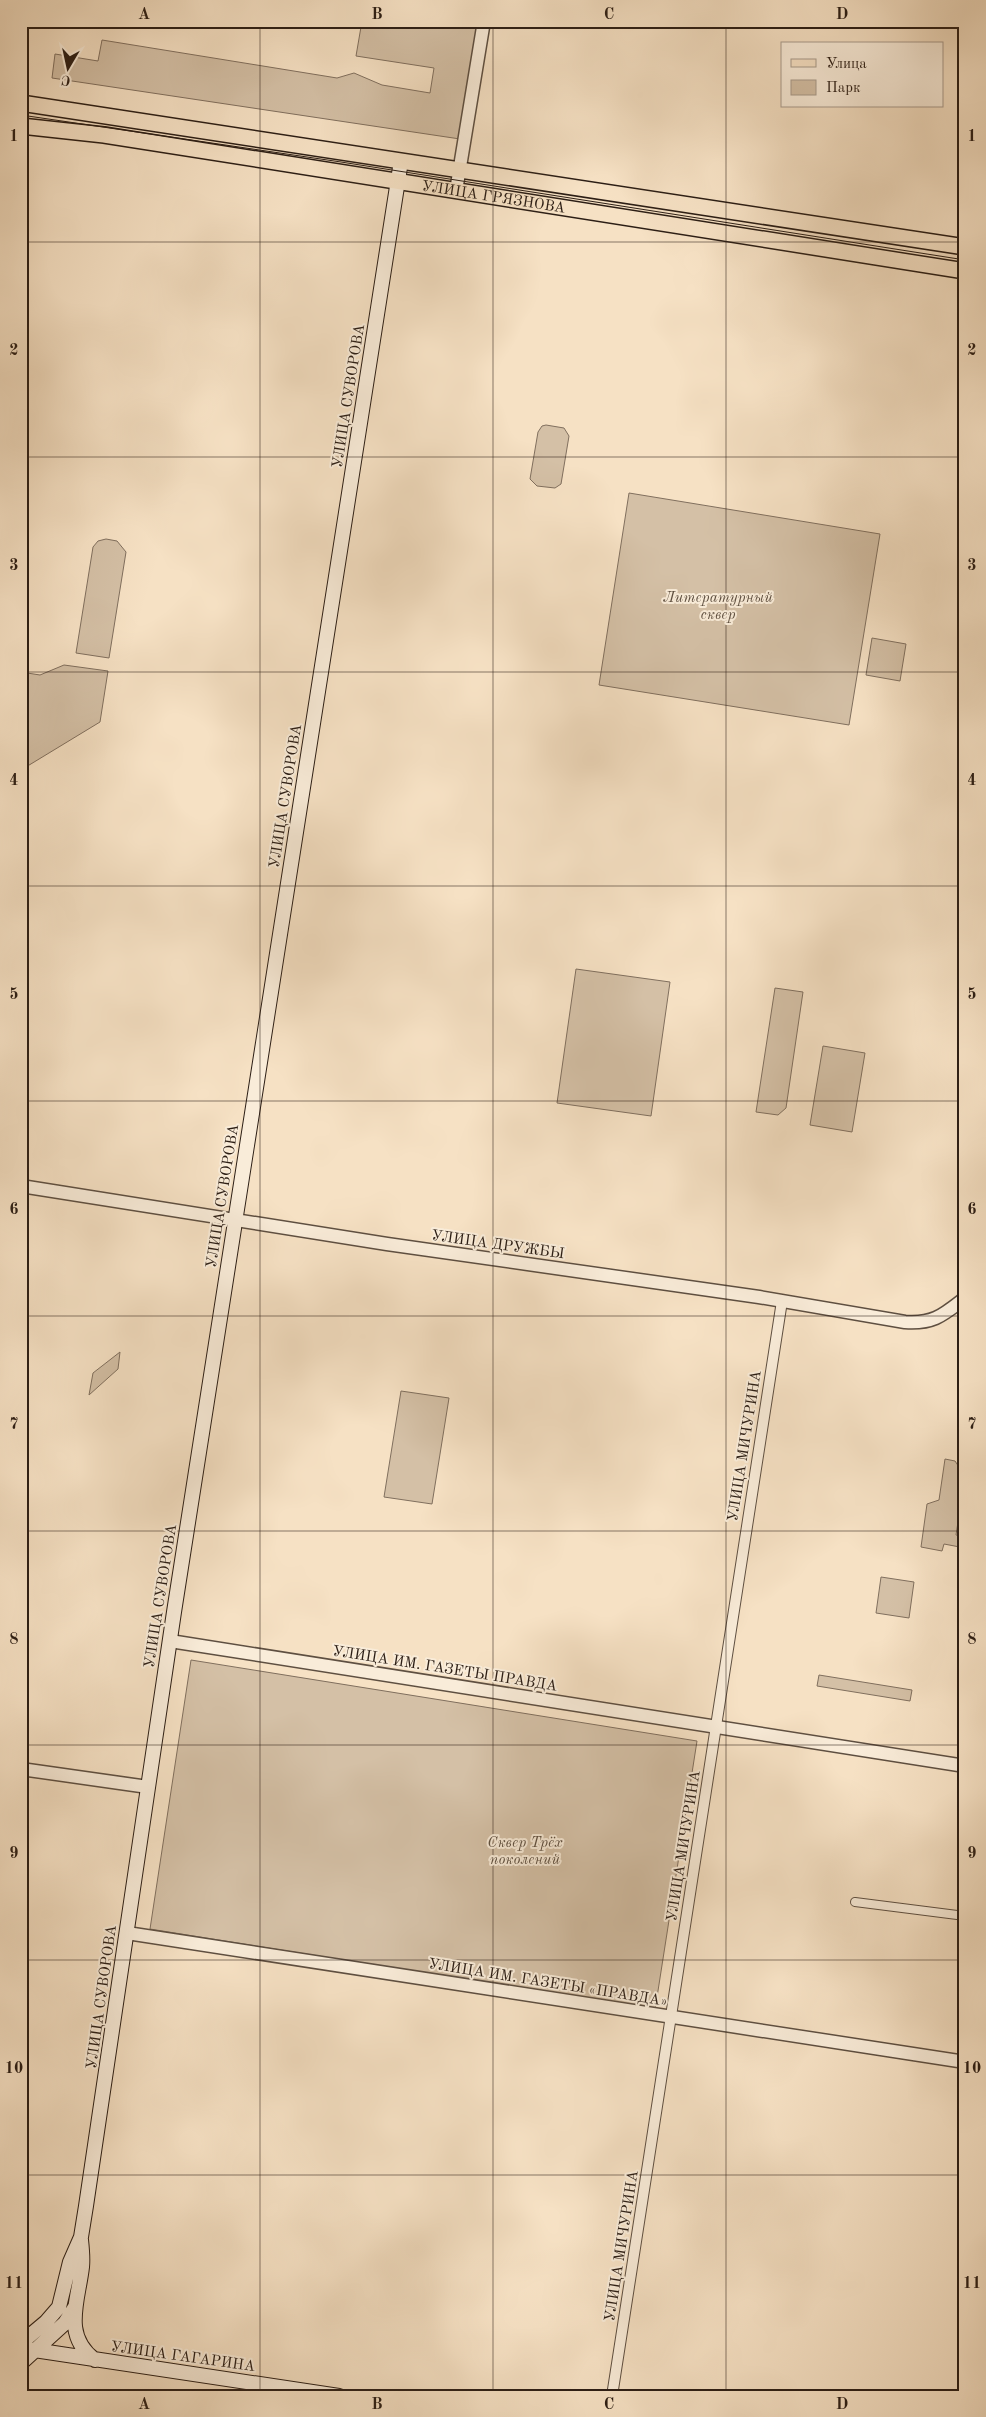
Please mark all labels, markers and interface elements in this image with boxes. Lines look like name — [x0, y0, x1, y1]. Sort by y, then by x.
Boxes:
text: A — [138, 7, 150, 23]
text: B — [371, 7, 383, 23]
text: C — [604, 7, 614, 23]
text: D — [836, 7, 848, 23]
north arrow — [42, 42, 92, 92]
legend — [781, 42, 944, 108]
text: Улица — [826, 57, 867, 72]
text: С — [60, 72, 72, 87]
text: Парк — [826, 81, 861, 96]
text: 1 — [9, 129, 19, 145]
text: 1 — [967, 129, 977, 145]
street label: УЛИЦА ГРЯЗНОВА — [420, 179, 567, 217]
street label: УЛИЦА СУВОРОВА — [331, 323, 368, 469]
text: 2 — [9, 343, 19, 359]
text: 2 — [967, 343, 977, 359]
text: 3 — [9, 558, 19, 574]
text: 3 — [967, 558, 977, 574]
park label: Литературный сквер — [663, 591, 773, 623]
street label: УЛИЦА СУВОРОВА — [268, 723, 305, 869]
text: 4 — [9, 773, 19, 789]
text: 4 — [967, 773, 977, 789]
text: 5 — [9, 987, 19, 1003]
text: 5 — [967, 987, 977, 1003]
street label: УЛИЦА СУВОРОВА — [205, 1123, 242, 1269]
text: 6 — [9, 1202, 19, 1218]
text: 6 — [967, 1202, 977, 1218]
street label: УЛИЦА ДРУЖБЫ — [430, 1229, 565, 1262]
street label: УЛИЦА МИЧУРИНА — [726, 1369, 765, 1523]
text: 7 — [9, 1417, 19, 1433]
text: 7 — [967, 1417, 977, 1433]
street label: УЛИЦА СУВОРОВА — [143, 1523, 180, 1669]
text: 8 — [9, 1632, 19, 1648]
text: 8 — [967, 1632, 977, 1648]
street label: УЛИЦА ИМ. ГАЗЕТЫ ПРАВДА — [331, 1644, 559, 1695]
street label: УЛИЦА МИЧУРИНА — [665, 1769, 704, 1923]
park label: Сквер Трёх поколений — [487, 1836, 563, 1868]
text: 9 — [9, 1846, 19, 1862]
text: 9 — [967, 1846, 977, 1862]
street label: УЛИЦА СУВОРОВА — [85, 1924, 120, 2070]
street label: УЛИЦА ИМ. ГАЗЕТЫ «ПРАВДА» — [427, 1957, 668, 2010]
text: 10 — [5, 2061, 23, 2077]
text: 10 — [963, 2061, 981, 2077]
street label: УЛИЦА МИЧУРИНА — [603, 2169, 642, 2323]
text: 11 — [5, 2276, 23, 2292]
text: 11 — [963, 2276, 981, 2292]
street label: УЛИЦА ГАГАРИНА — [109, 2340, 257, 2375]
text: A — [138, 2397, 150, 2413]
text: B — [371, 2397, 383, 2413]
text: C — [604, 2397, 614, 2413]
text: D — [836, 2397, 848, 2413]

